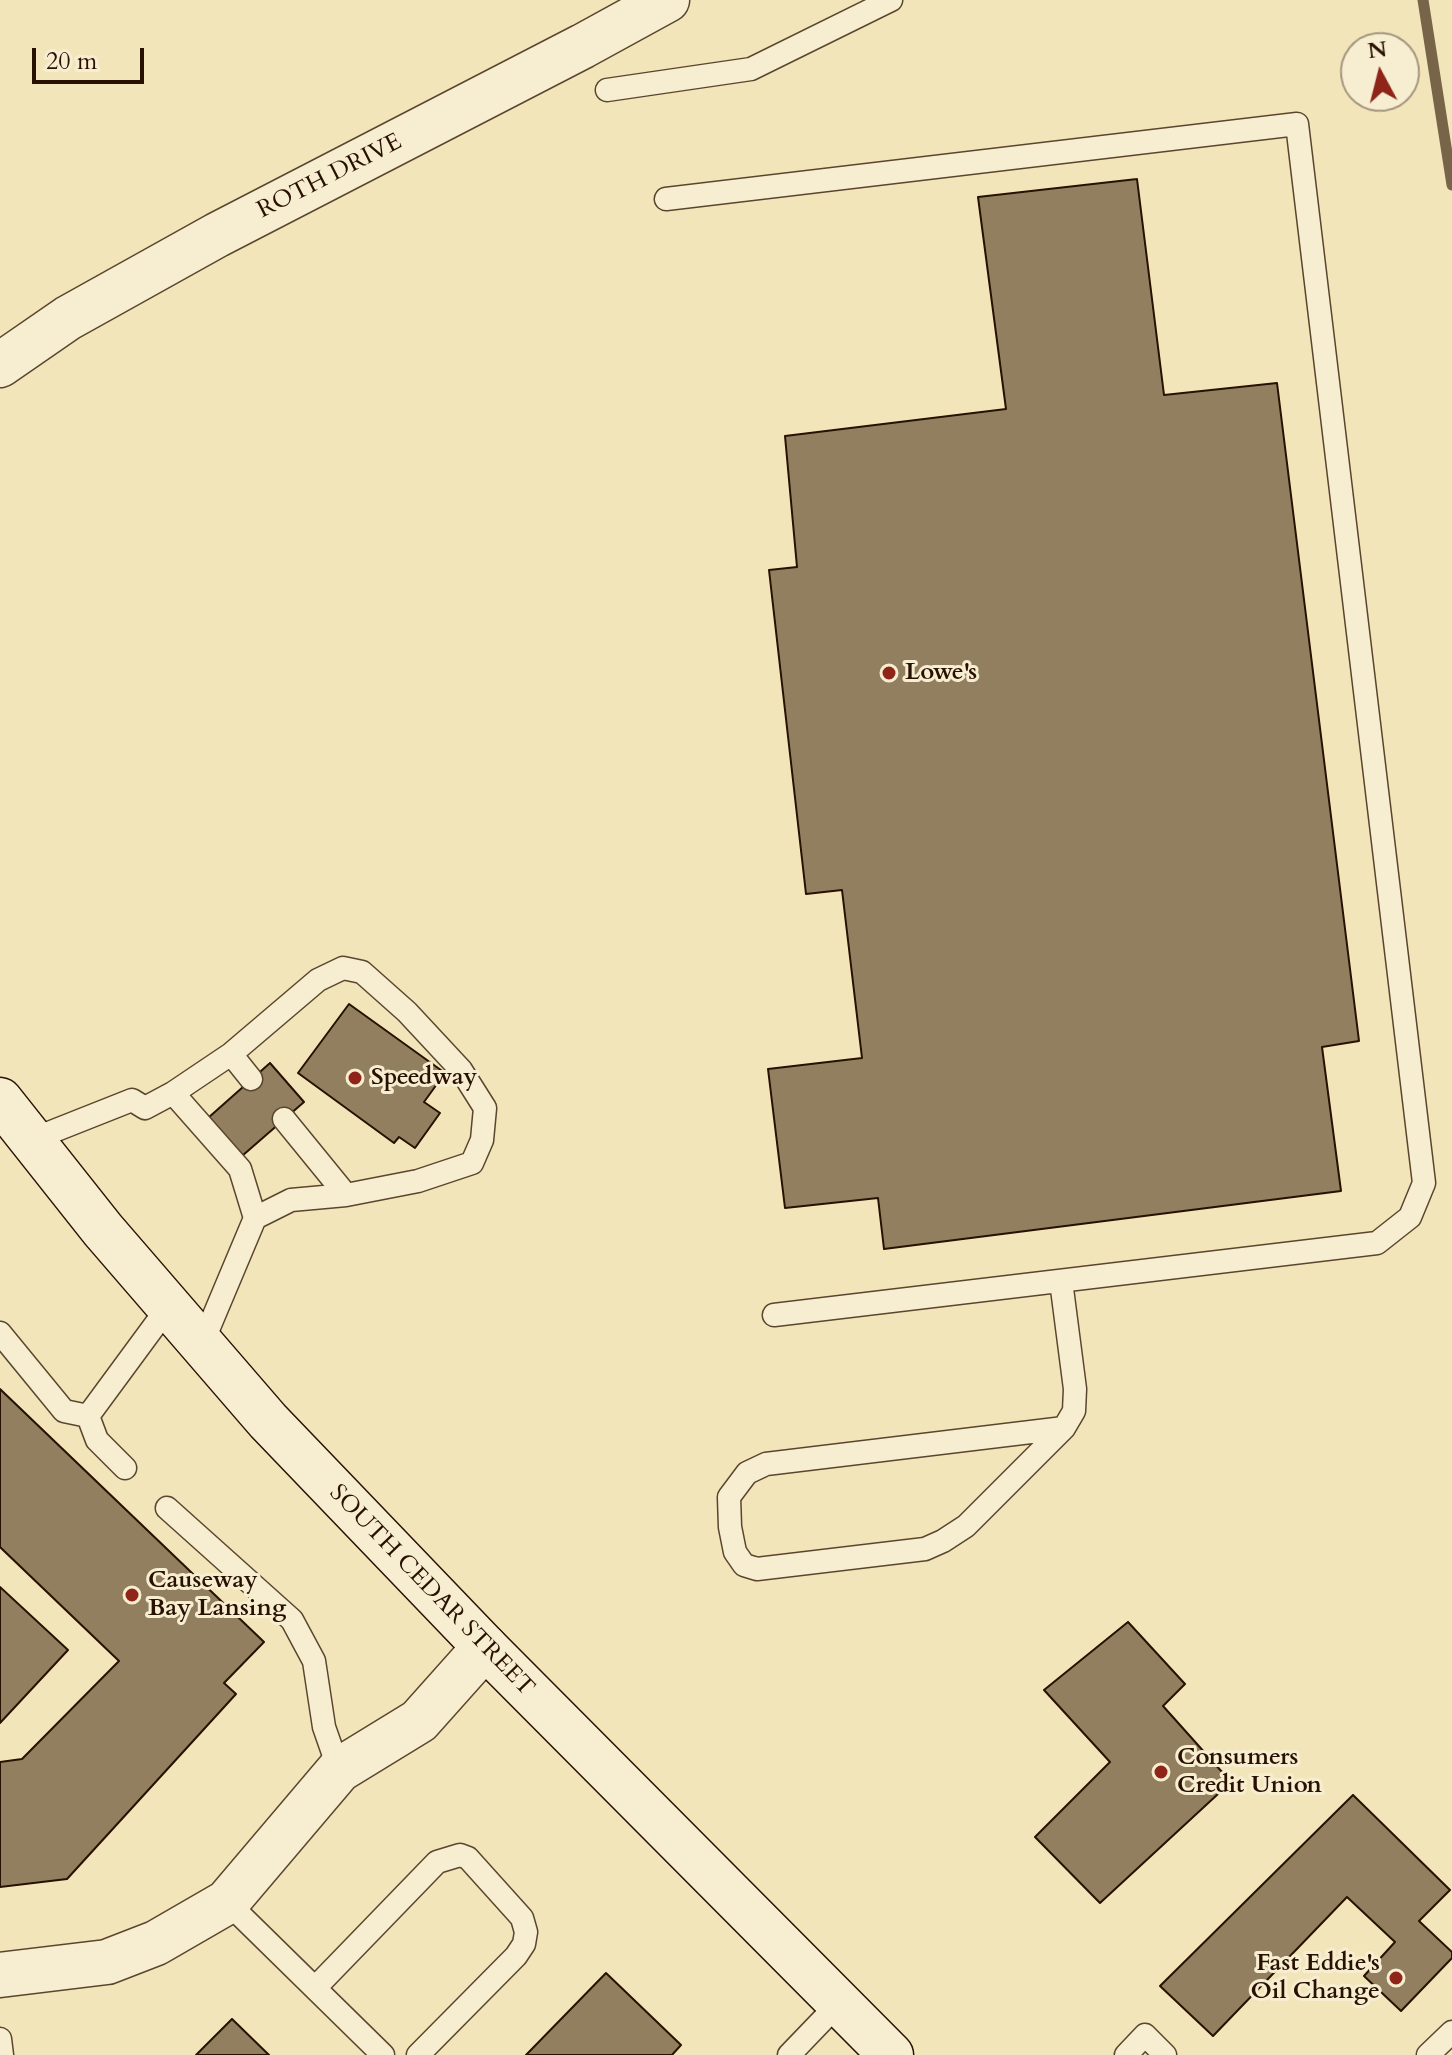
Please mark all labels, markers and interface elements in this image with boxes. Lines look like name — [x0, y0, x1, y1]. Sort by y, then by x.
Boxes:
scale bar — [36, 32, 148, 82]
north arrow — [1340, 32, 1420, 112]
text: N — [1366, 34, 1389, 66]
text: 20 m — [46, 45, 97, 78]
street label: ROTH DRIVE — [253, 128, 407, 226]
place label: Lowe's — [905, 659, 977, 687]
marker: Lowe's — [880, 664, 898, 682]
place label: Speedway — [371, 1064, 477, 1092]
marker: Speedway — [346, 1069, 364, 1087]
street label: SOUTH CEDAR STREET — [322, 1479, 540, 1703]
place label: Causeway Bay Lansing — [148, 1567, 286, 1623]
marker: Causeway Bay Lansing — [123, 1586, 141, 1604]
place label: Consumers Credit Union — [1177, 1744, 1322, 1800]
marker: Consumers Credit Union — [1152, 1763, 1170, 1781]
place label: Fast Eddie's Oil Change — [1250, 1950, 1380, 2006]
marker: Fast Eddie's Oil Change — [1387, 1969, 1405, 1987]

